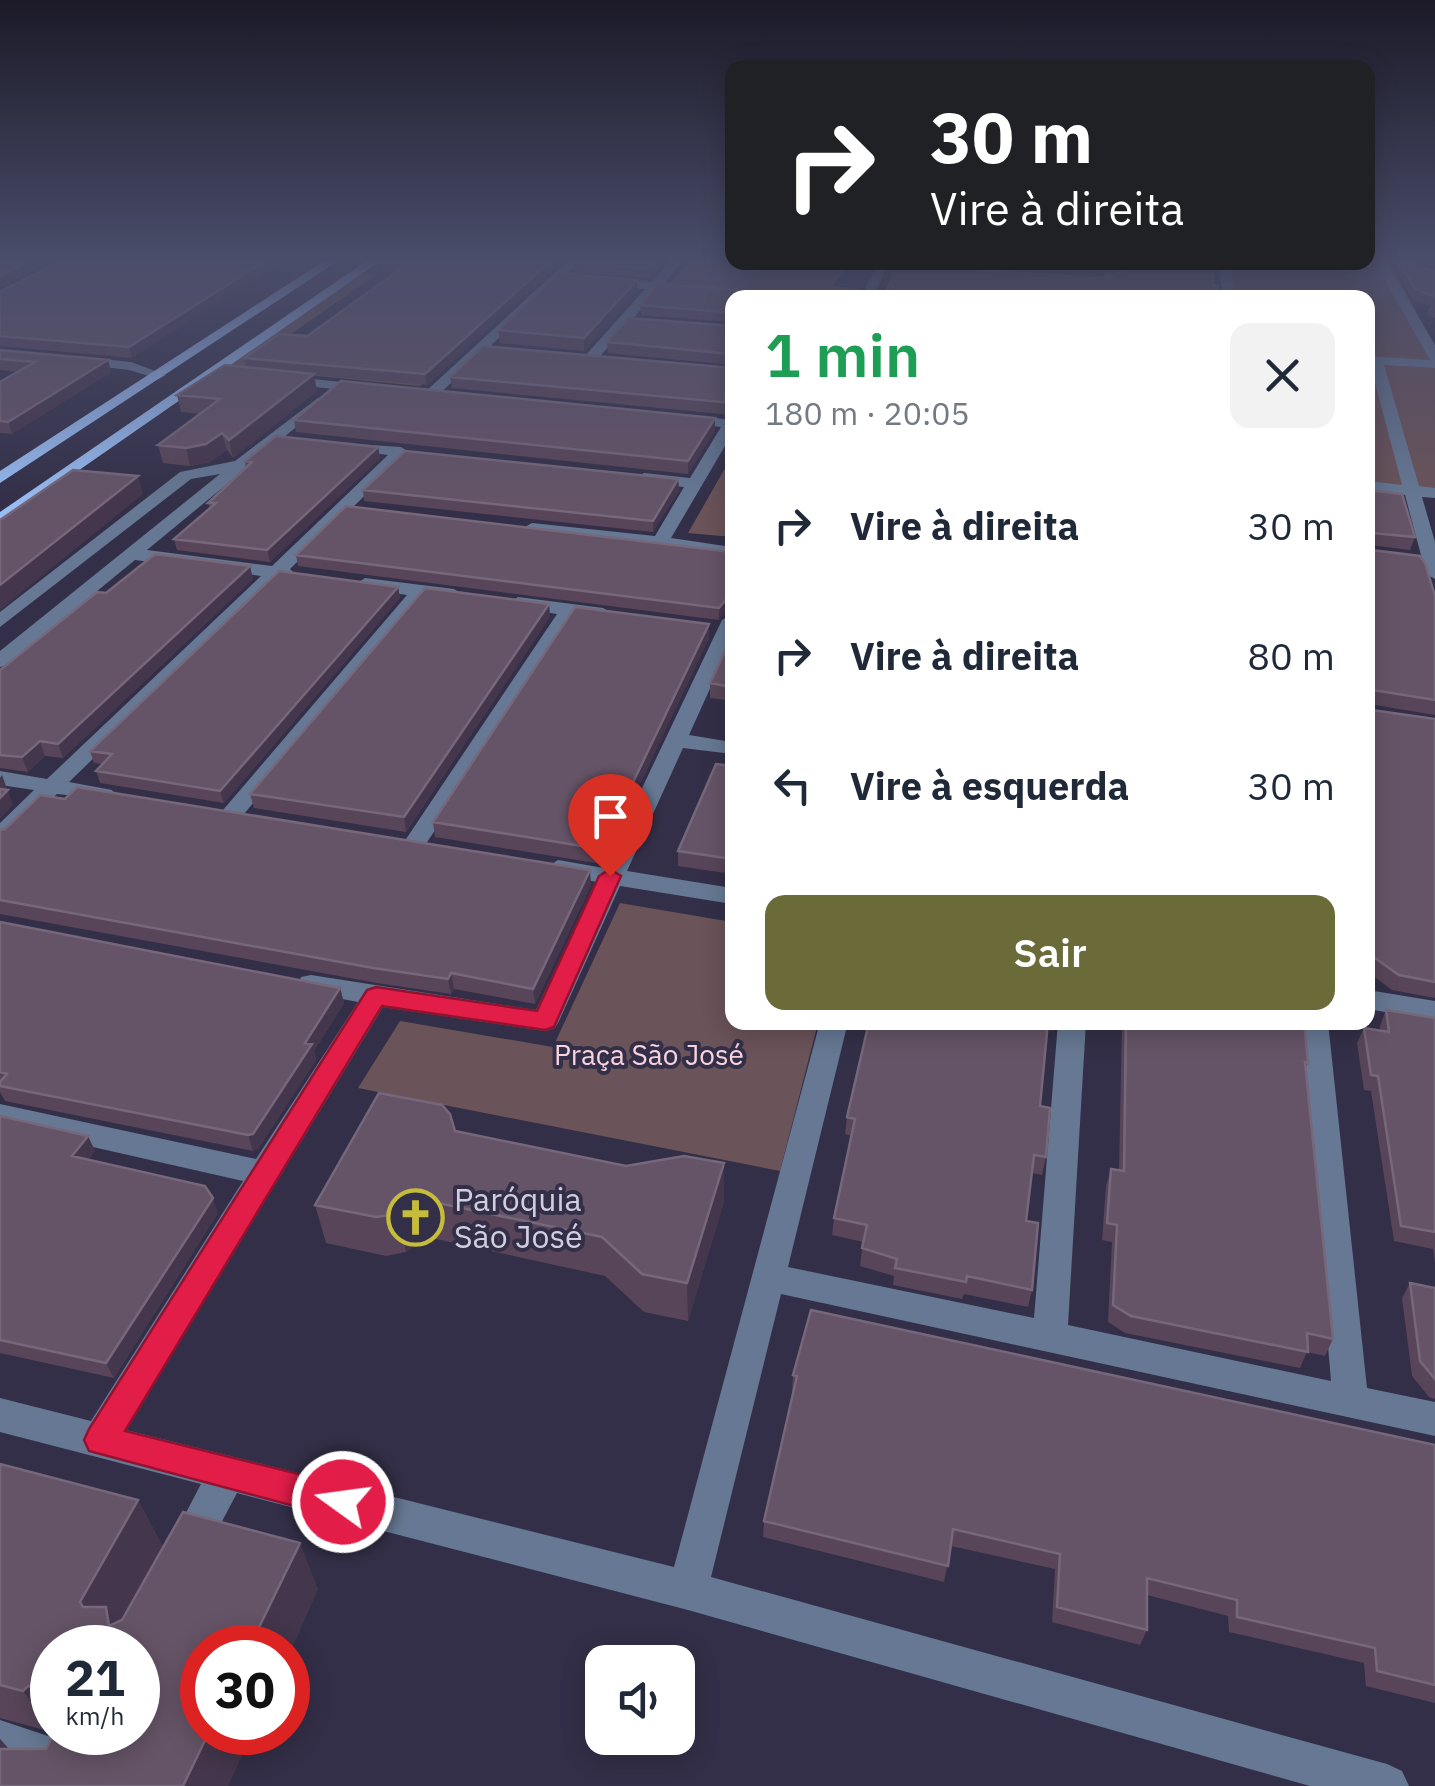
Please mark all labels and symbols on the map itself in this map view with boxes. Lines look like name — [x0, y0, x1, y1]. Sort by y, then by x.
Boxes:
pin — [568, 774, 653, 877]
park label: Praça São José — [554, 1036, 744, 1073]
place label: Paróquia São José — [454, 1178, 583, 1257]
church icon: Paróquia São José — [385, 1188, 445, 1248]
position arrow — [291, 1450, 395, 1554]
speed limit sign: 30 — [180, 1625, 310, 1755]

